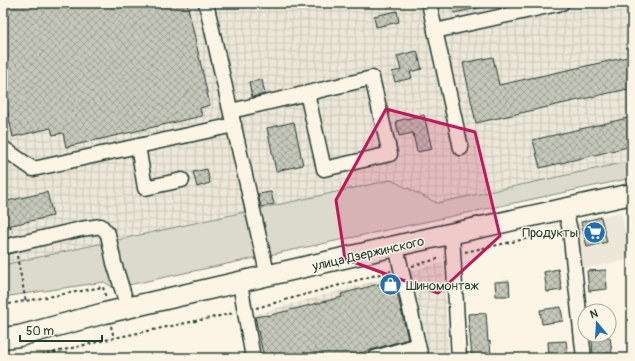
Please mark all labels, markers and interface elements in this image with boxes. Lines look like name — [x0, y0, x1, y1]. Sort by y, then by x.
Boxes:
supermarket icon: Продукты — [581, 219, 607, 245]
place label: Продукты — [522, 225, 578, 241]
street label: улица Дзержинского — [310, 233, 426, 275]
shop icon: Шиномонтаж — [378, 272, 404, 298]
place label: Шиномонтаж — [406, 278, 479, 294]
north arrow — [577, 303, 617, 343]
text: N — [589, 306, 600, 321]
scale bar — [20, 317, 102, 343]
text: 50 m — [26, 324, 54, 339]

